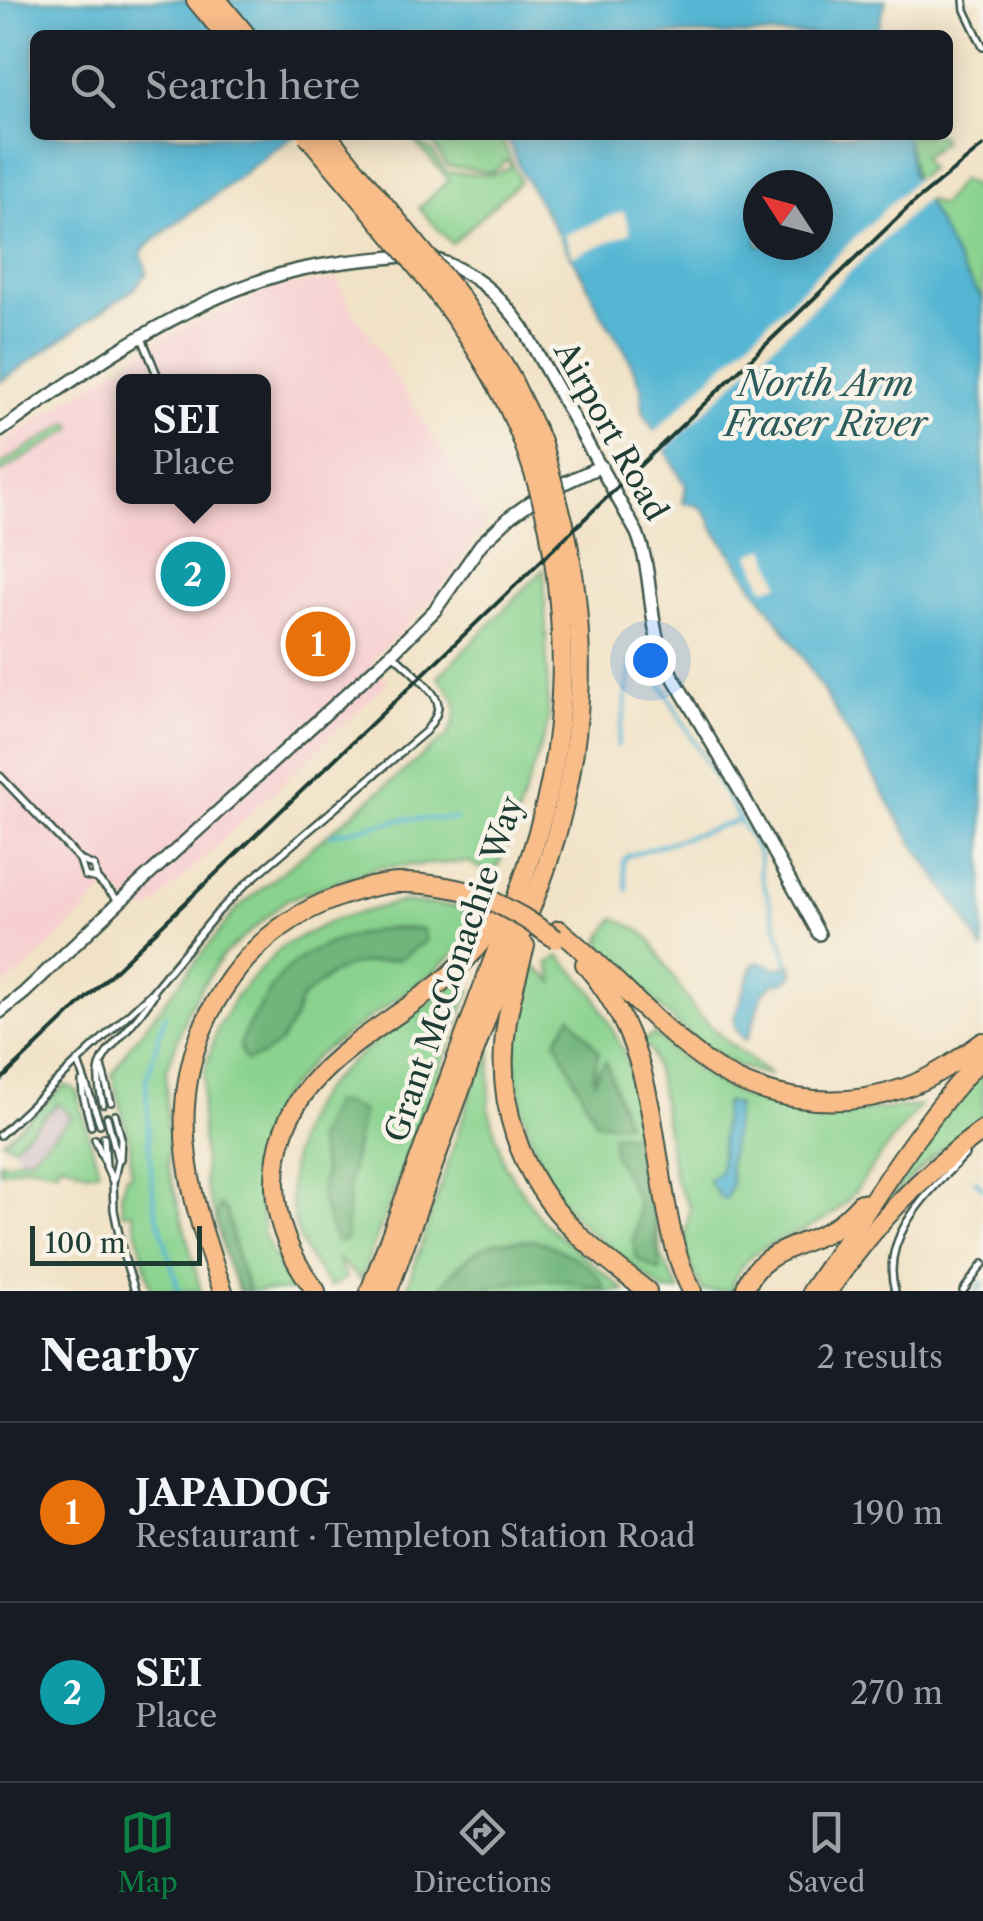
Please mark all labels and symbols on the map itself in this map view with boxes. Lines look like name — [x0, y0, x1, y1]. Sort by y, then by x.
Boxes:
north arrow — [743, 170, 833, 260]
street label: Airport Road — [546, 334, 677, 527]
water label: North Arm Fraser River — [722, 362, 929, 445]
pin: 2 — [160, 536, 226, 612]
pin: 1 — [286, 606, 350, 682]
your location — [625, 635, 676, 686]
street label: Grant McConachie Way — [376, 790, 531, 1147]
scale bar — [30, 1221, 202, 1266]

